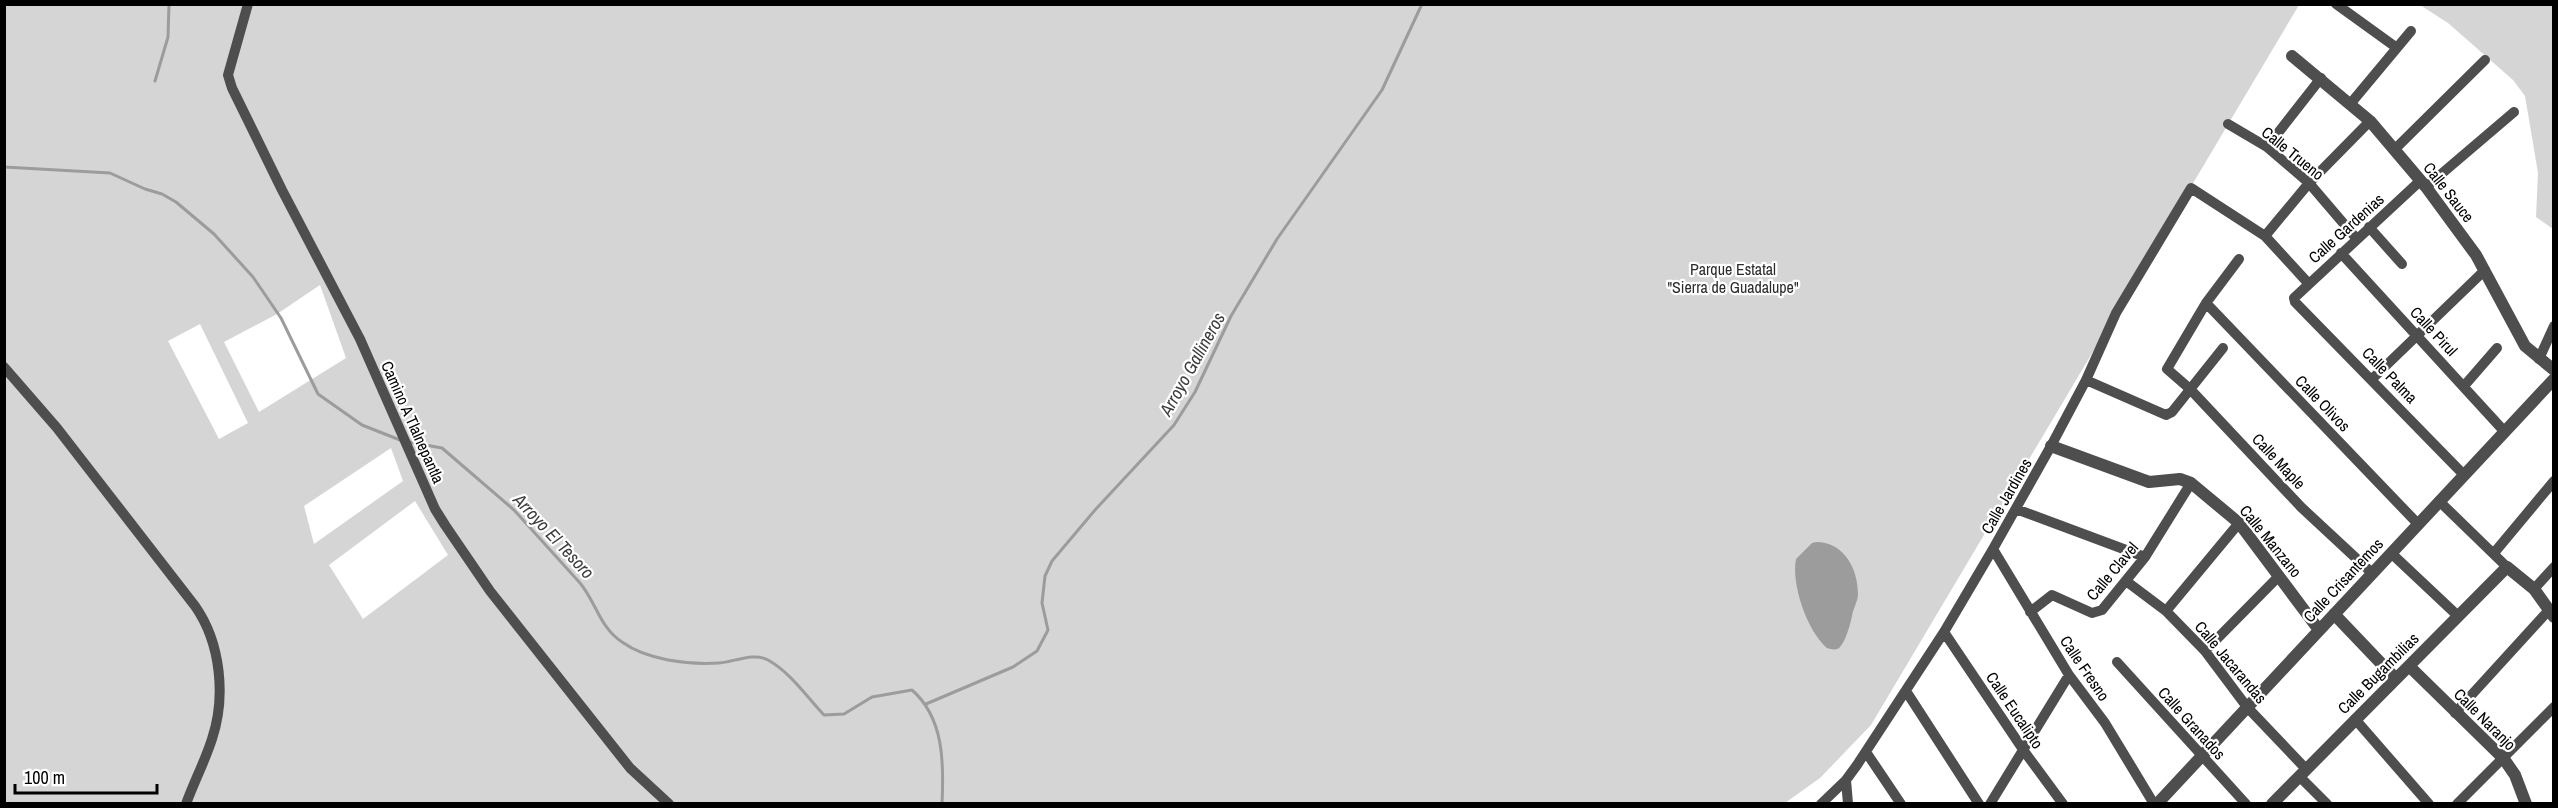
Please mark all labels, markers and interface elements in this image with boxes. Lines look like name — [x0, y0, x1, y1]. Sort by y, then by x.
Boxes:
street label: Calle Trueno — [2257, 121, 2329, 185]
street label: Calle Sauce — [2419, 157, 2479, 227]
street label: Calle Gardenias — [2303, 188, 2389, 268]
park label: Parque Estatal "Sierra de Guadalupe" — [1667, 258, 1799, 298]
street label: Calle Pirul — [2405, 301, 2463, 361]
water label: Arroyo Gallineros — [1153, 308, 1231, 421]
street label: Calle Palma — [2358, 342, 2423, 409]
street label: Camino A Tlalnepantla — [376, 357, 450, 487]
street label: Calle Olivos — [2291, 370, 2355, 436]
street label: Calle Maple — [2247, 428, 2311, 494]
street label: Calle Jardines — [1976, 454, 2036, 538]
water label: Arroyo El Tesoro — [507, 487, 600, 584]
street label: Calle Manzano — [2235, 500, 2307, 582]
street label: Calle Crisantemos — [2298, 533, 2388, 627]
street label: Calle Clavel — [2081, 537, 2143, 605]
street label: Calle Jacarandas — [2190, 616, 2272, 708]
street label: Calle Bugambilias — [2333, 628, 2423, 718]
street label: Calle Fresno — [2055, 631, 2115, 705]
street label: Calle Eucalipto — [1981, 667, 2049, 753]
street label: Calle Granados — [2153, 682, 2231, 764]
street label: Calle Naranjo — [2449, 683, 2521, 755]
scale bar — [15, 757, 158, 795]
text: 100 m — [24, 765, 65, 790]

